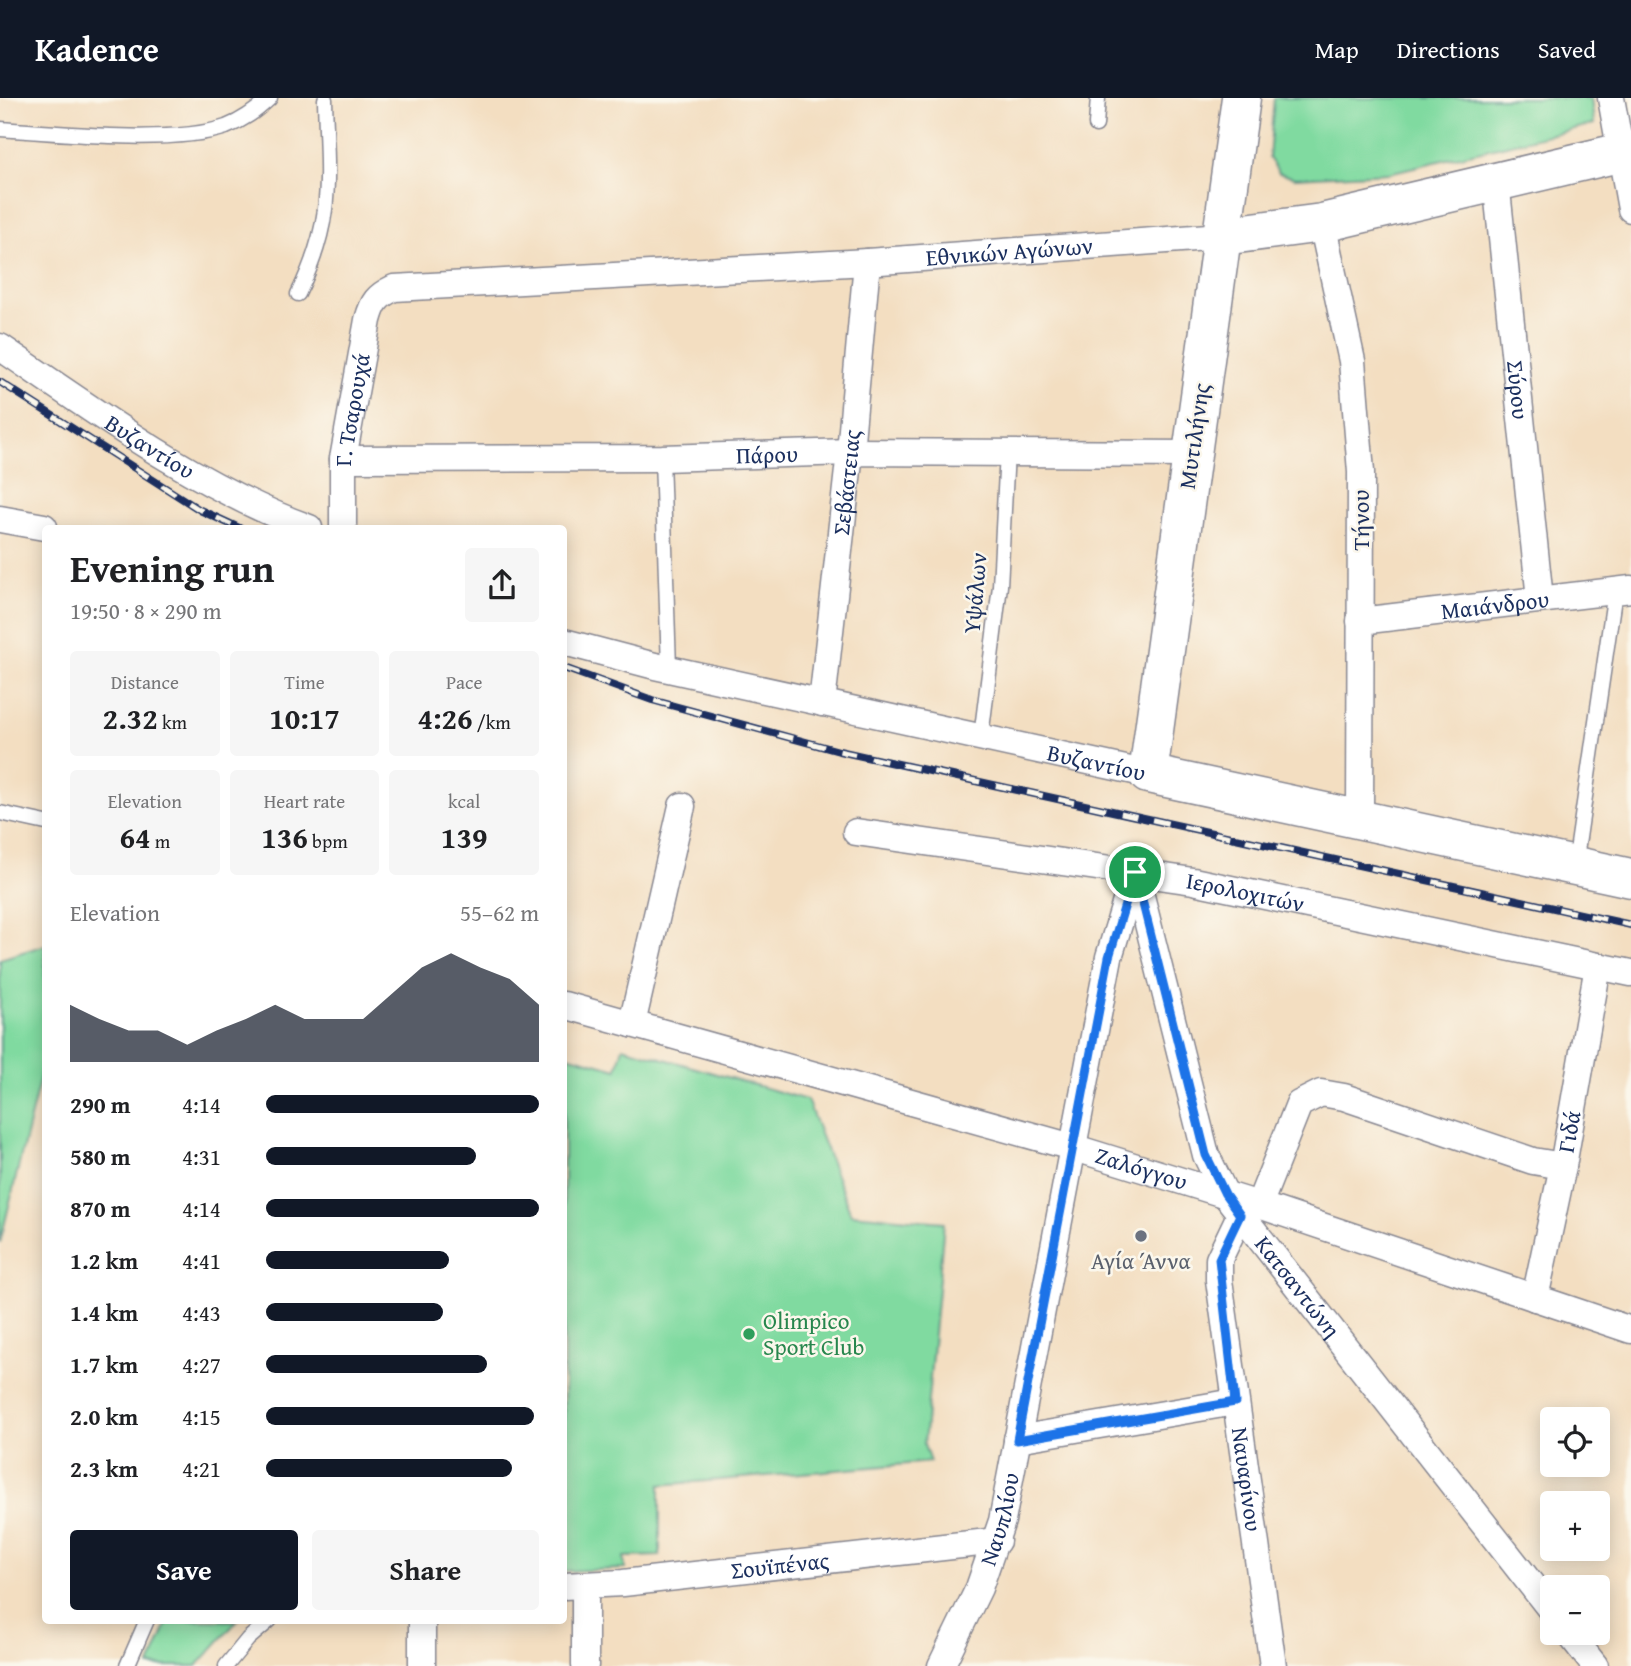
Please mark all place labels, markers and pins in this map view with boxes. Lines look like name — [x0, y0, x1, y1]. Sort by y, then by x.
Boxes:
pin — [1105, 842, 1165, 902]
marker: Αγία Άννα — [1133, 1228, 1149, 1244]
place label: Αγία Άννα — [1091, 1244, 1191, 1277]
place label: Olimpico Sport Club — [763, 1304, 864, 1363]
marker: Olimpico Sport Club — [741, 1326, 757, 1342]

